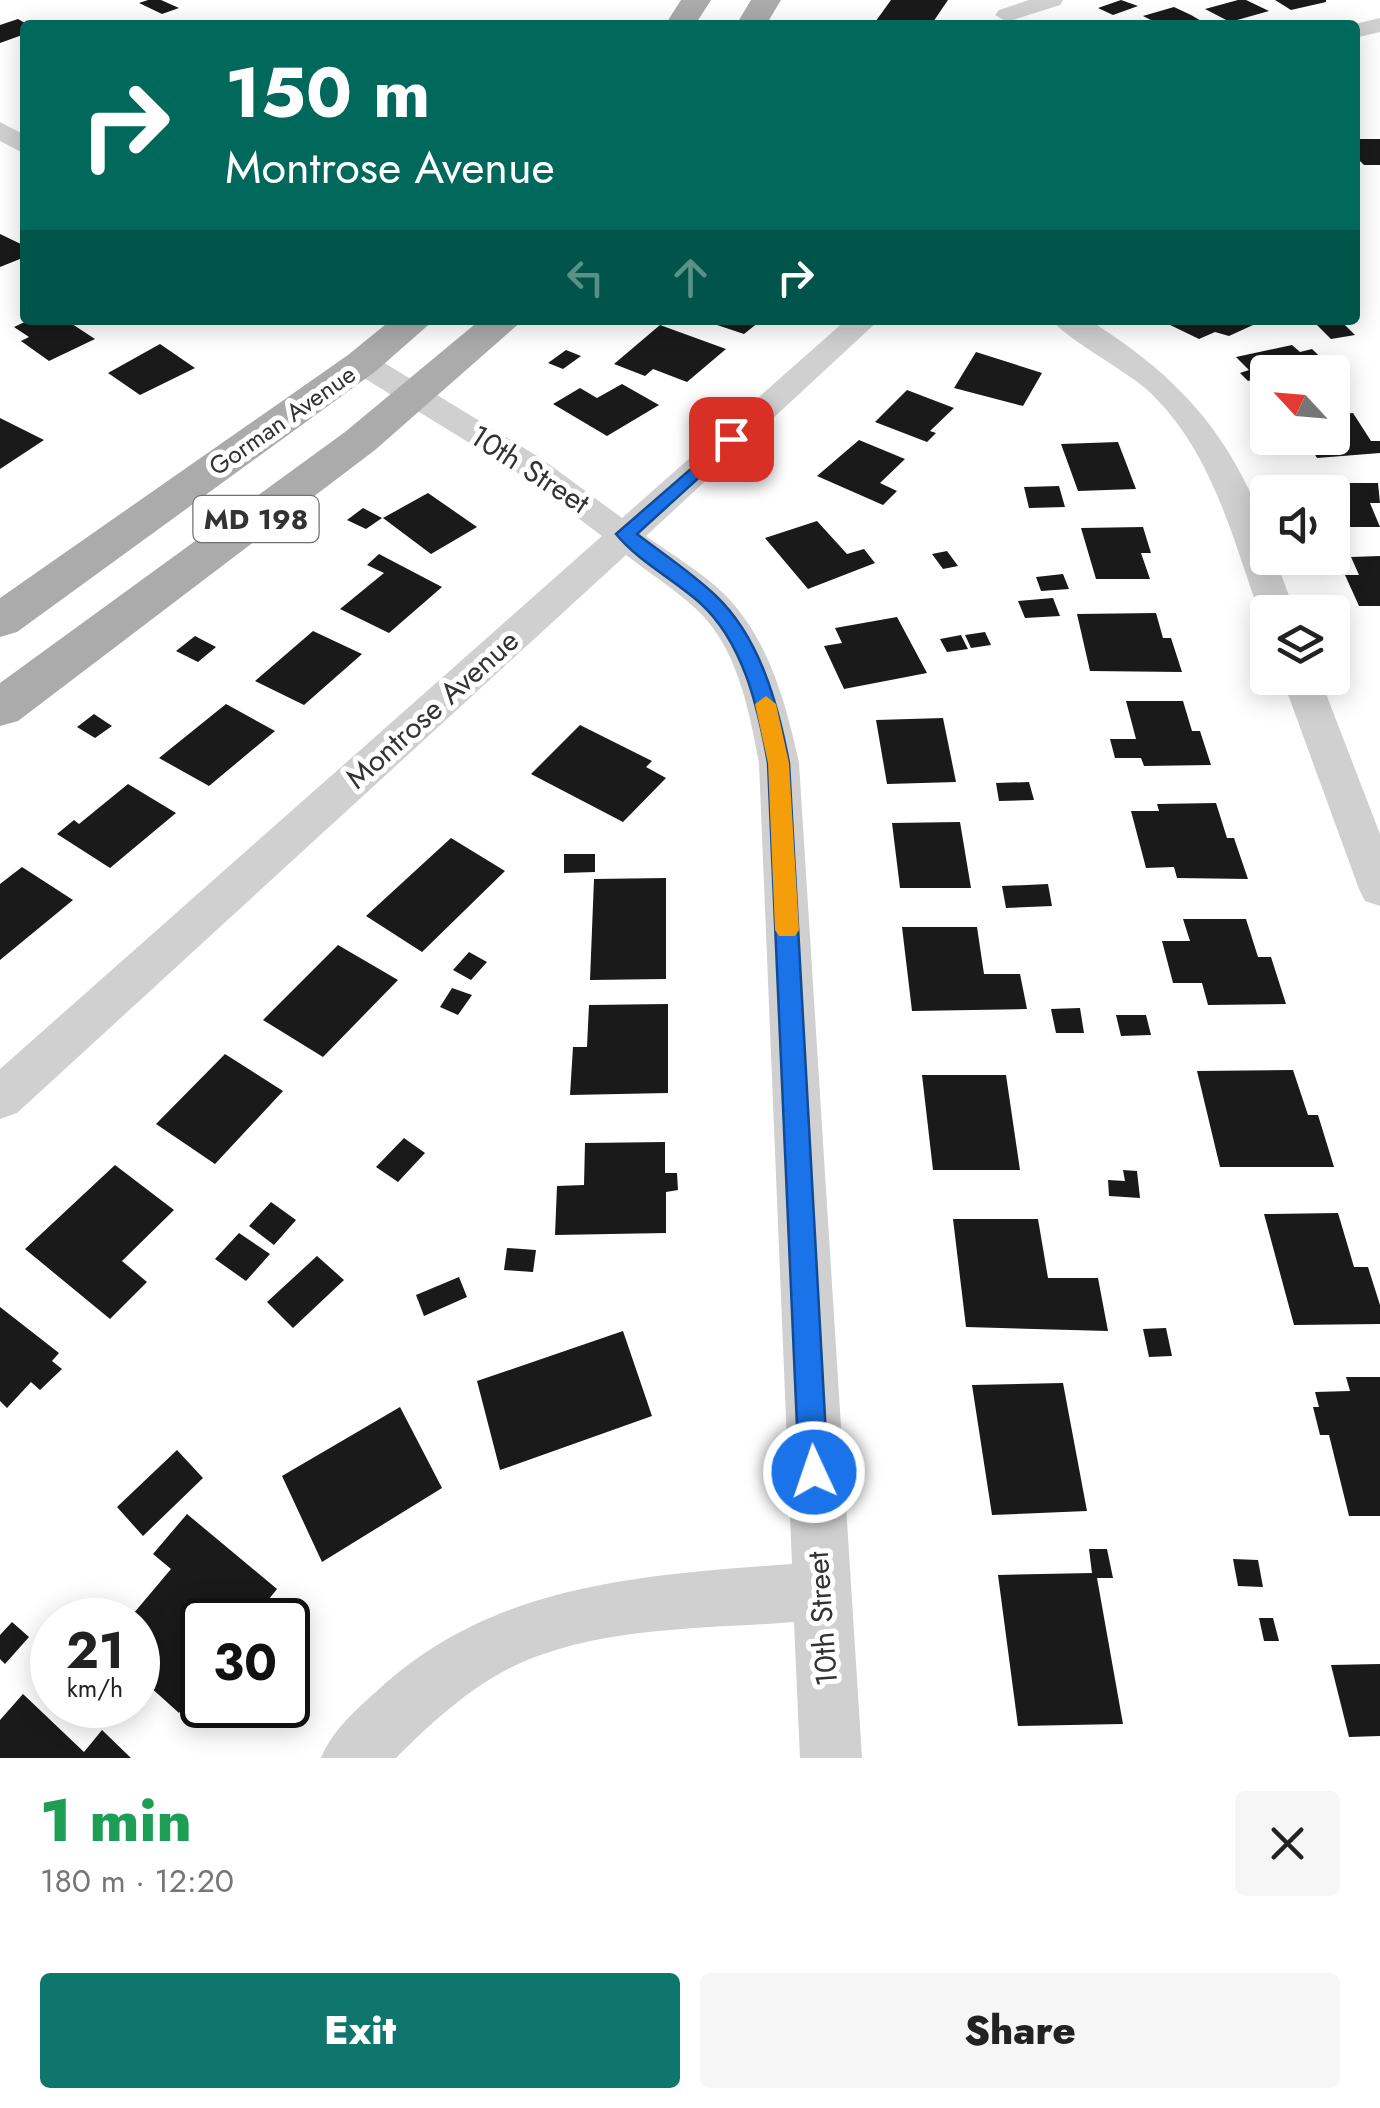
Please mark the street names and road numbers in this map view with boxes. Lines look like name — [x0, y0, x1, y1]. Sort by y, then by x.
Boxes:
street label: Gorman Avenue — [201, 356, 363, 484]
street label: 10th Street — [462, 414, 599, 524]
road number: MD 198 — [194, 496, 318, 542]
street label: Montrose Avenue — [336, 619, 528, 799]
street label: 10th Street — [796, 1549, 848, 1688]

